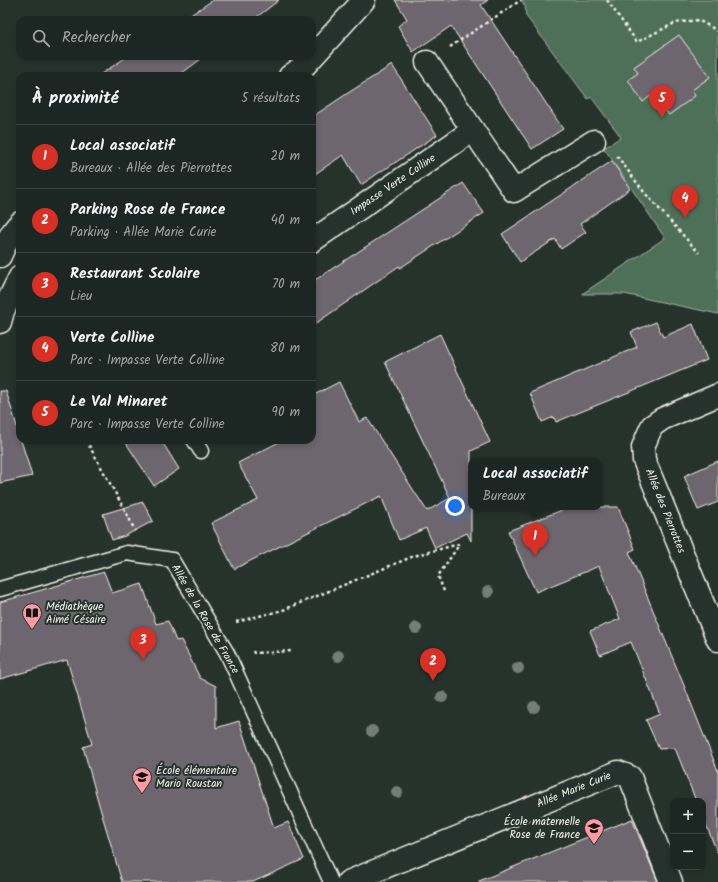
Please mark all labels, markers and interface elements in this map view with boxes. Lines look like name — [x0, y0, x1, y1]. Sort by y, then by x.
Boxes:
search box — [16, 16, 316, 60]
text: Rechercher — [62, 26, 130, 50]
icon: search — [30, 27, 52, 49]
text: À proximité — [32, 85, 119, 112]
pin: 5 — [649, 85, 675, 118]
text: 5 résultats — [241, 88, 300, 109]
text: Local associatif — [70, 134, 174, 158]
text: 1 — [43, 146, 47, 167]
text: 20 m — [270, 146, 300, 167]
street label: Impasse Verte Colline — [347, 150, 439, 220]
text: Bureaux · Allée des Pierrottes — [70, 158, 232, 179]
pin: 4 — [672, 185, 698, 218]
text: Parking Rose de France — [70, 198, 225, 222]
text: 2 — [41, 210, 49, 231]
text: 40 m — [271, 210, 300, 231]
text: Parking · Allée Marie Curie — [70, 222, 216, 243]
text: Restaurant Scolaire — [70, 262, 200, 286]
text: 3 — [41, 274, 49, 295]
text: 70 m — [272, 274, 300, 295]
text: Lieu — [70, 286, 92, 307]
text: Verte Colline — [70, 326, 154, 350]
text: 4 — [41, 338, 49, 359]
text: 80 m — [270, 338, 300, 359]
text: Parc · Impasse Verte Colline — [70, 350, 225, 371]
text: Le Val Minaret — [70, 390, 167, 414]
text: 5 — [42, 402, 48, 423]
text: 90 m — [272, 402, 300, 423]
text: Parc · Impasse Verte Colline — [70, 414, 225, 435]
popup — [468, 458, 602, 510]
text: Local associatif — [483, 462, 587, 486]
street label: Allée des Pierrottes — [640, 466, 690, 556]
text: Bureaux — [483, 486, 525, 507]
your location — [445, 496, 465, 516]
pin: 1 — [522, 523, 548, 556]
street label: Allée de la Rose de France — [166, 561, 244, 677]
place label: Médiathèque Aimé Césaire — [46, 598, 106, 629]
library icon: Médiathèque Aimé Césaire — [21, 602, 43, 630]
pin: 3 — [130, 627, 156, 660]
pin: 2 — [420, 648, 446, 681]
place label: École élémentaire Mario Roustan — [156, 762, 237, 793]
school or university icon: École élémentaire Mario Roustan — [131, 766, 153, 794]
street label: Allée Marie Curie — [534, 767, 614, 813]
map controls — [670, 798, 706, 870]
button: + — [670, 798, 706, 834]
place label: École maternelle Rose de France — [504, 813, 580, 844]
school or university icon: École maternelle Rose de France — [583, 817, 605, 845]
button: − — [670, 834, 706, 870]

